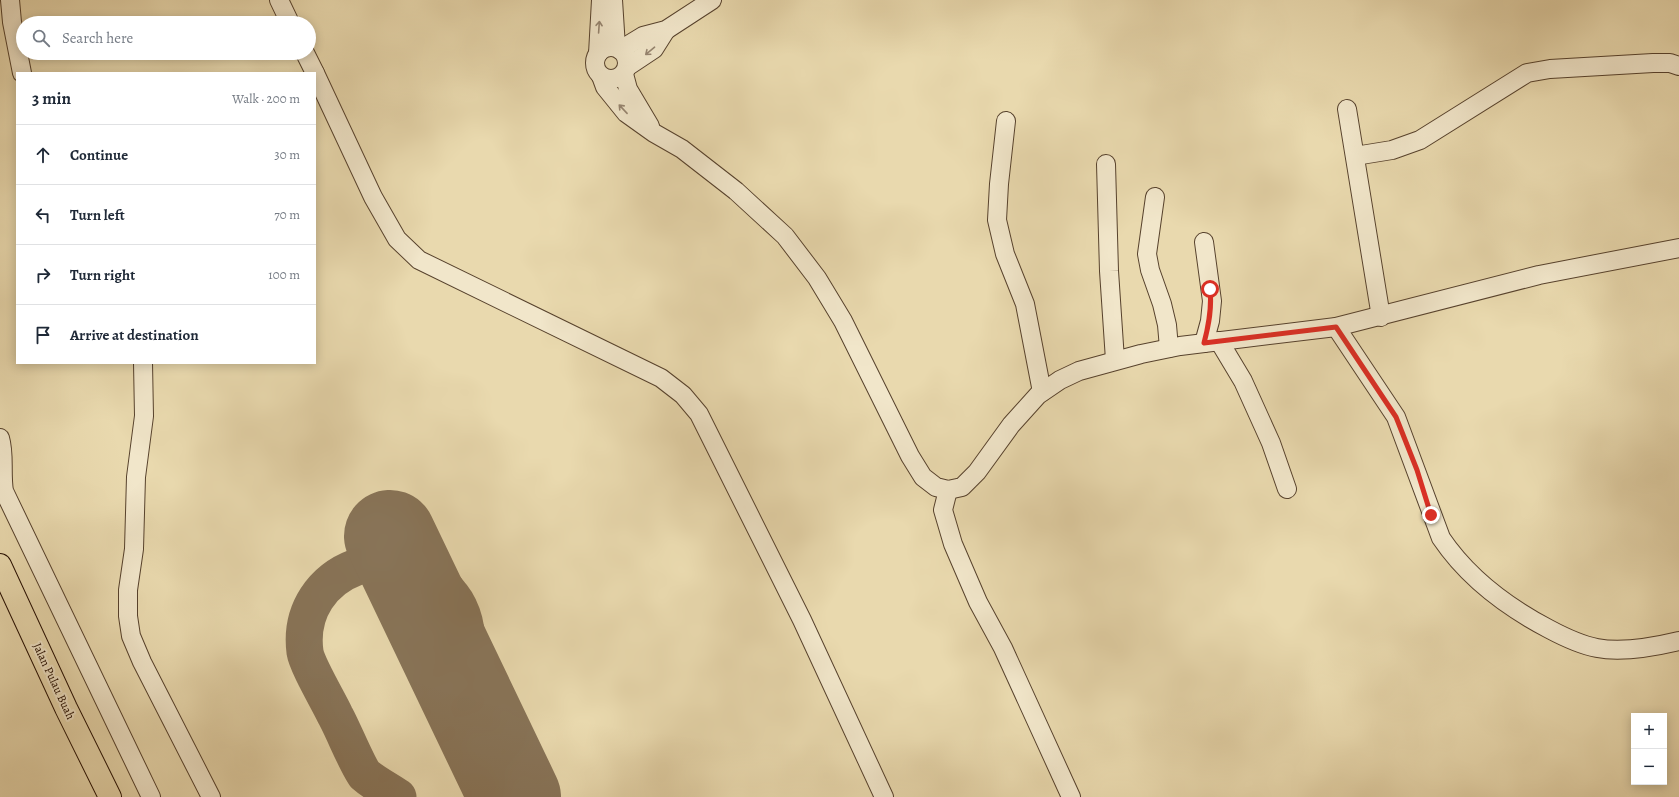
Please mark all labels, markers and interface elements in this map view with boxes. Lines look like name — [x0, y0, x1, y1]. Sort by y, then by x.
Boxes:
search box — [16, 16, 316, 60]
one-way arrow — [596, 21, 603, 34]
icon: search — [30, 27, 52, 49]
text: Search here — [62, 28, 133, 48]
one-way arrow — [645, 47, 655, 56]
text: 3 min — [32, 87, 71, 110]
text: Walk · 200 m — [232, 90, 300, 107]
one-way arrow — [618, 104, 628, 114]
icon: ahead — [32, 144, 54, 166]
text: Continue — [70, 145, 128, 165]
text: 30 m — [274, 146, 300, 163]
icon: left — [32, 204, 54, 226]
text: Turn left — [70, 205, 125, 225]
text: 70 m — [274, 206, 300, 223]
icon: right — [32, 264, 54, 286]
text: Turn right — [70, 265, 135, 285]
text: 100 m — [268, 266, 300, 283]
route start — [1201, 280, 1219, 298]
icon: arrive — [32, 324, 54, 346]
text: Arrive at destination — [70, 325, 199, 345]
route end — [1422, 506, 1440, 524]
street label: Jalan Pulau Buah — [29, 640, 79, 722]
map controls — [1631, 713, 1667, 785]
button: + — [1631, 713, 1667, 749]
button: − — [1631, 749, 1667, 785]

